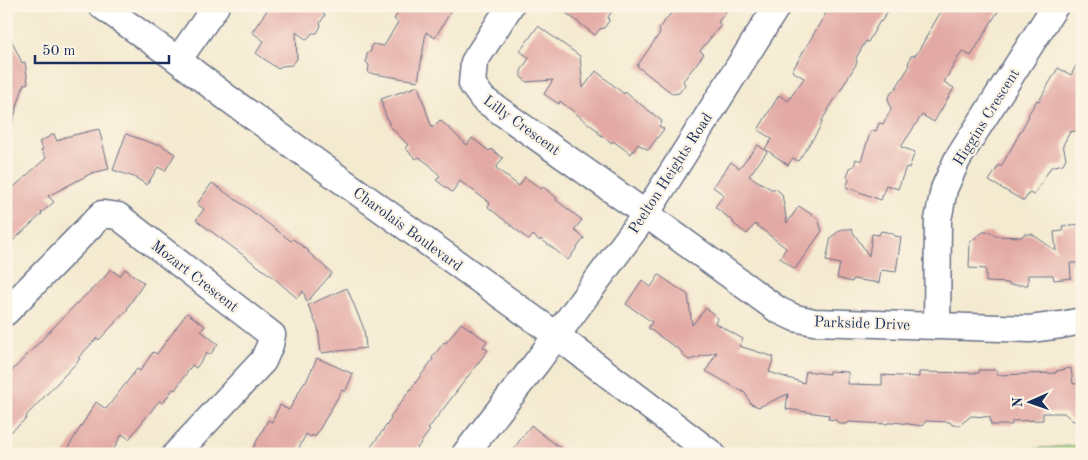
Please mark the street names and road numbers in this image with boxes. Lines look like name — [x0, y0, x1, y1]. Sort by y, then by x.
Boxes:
street label: Higgins Crescent — [951, 67, 1023, 169]
street label: Lilly Crescent — [480, 93, 562, 159]
street label: Peelton Heights Road — [627, 111, 716, 237]
street label: Charolais Boulevard — [350, 186, 465, 275]
street label: Mozart Crescent — [148, 239, 240, 316]
street label: Parkside Drive — [814, 315, 910, 334]

